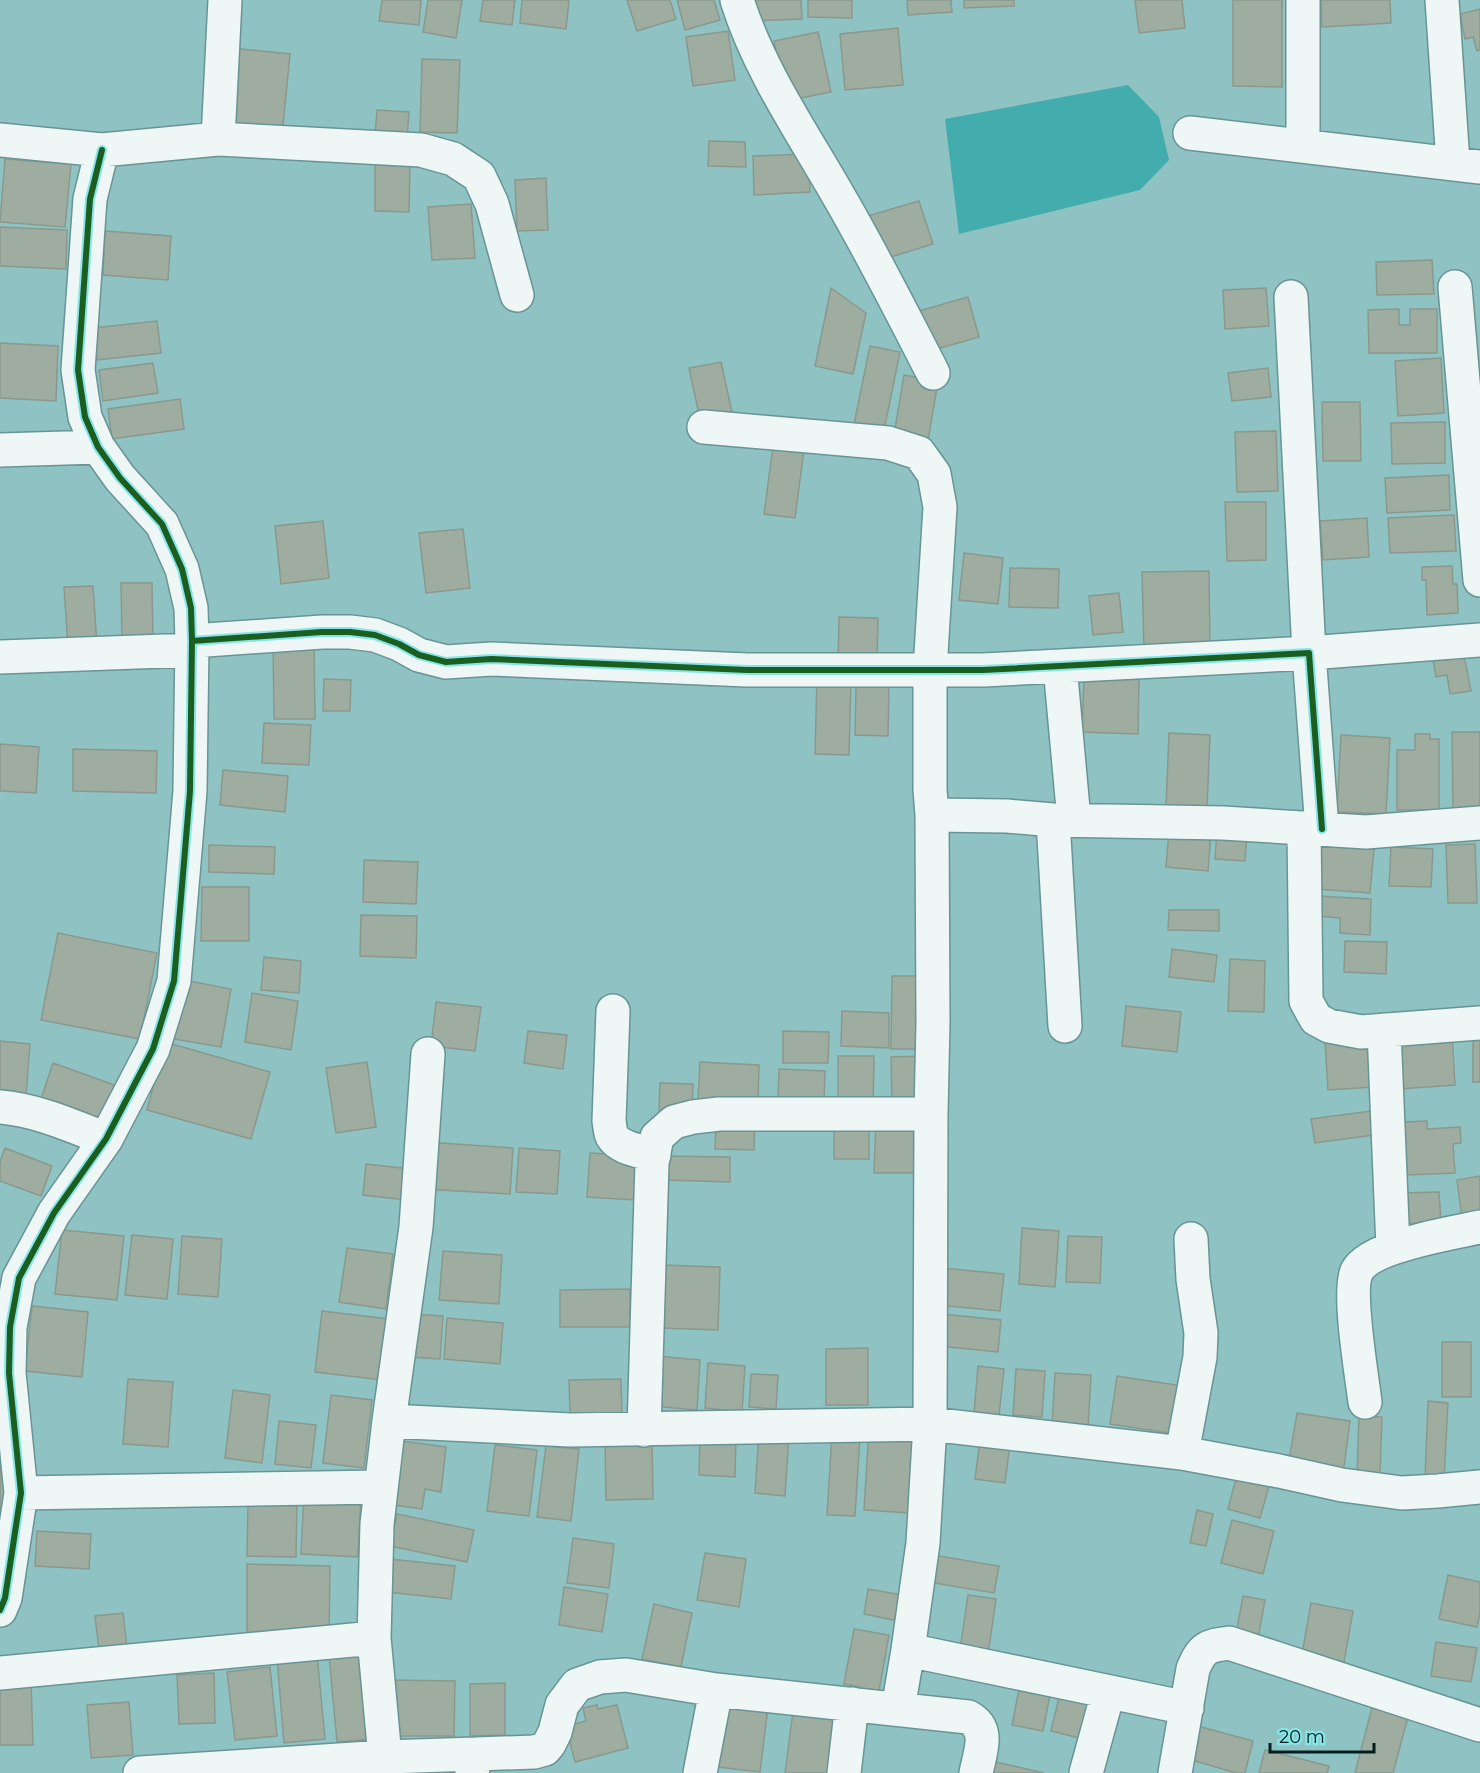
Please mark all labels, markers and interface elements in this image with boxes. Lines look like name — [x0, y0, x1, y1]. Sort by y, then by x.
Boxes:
scale bar — [1270, 1716, 1374, 1754]
text: 20 m — [1279, 1726, 1325, 1748]

